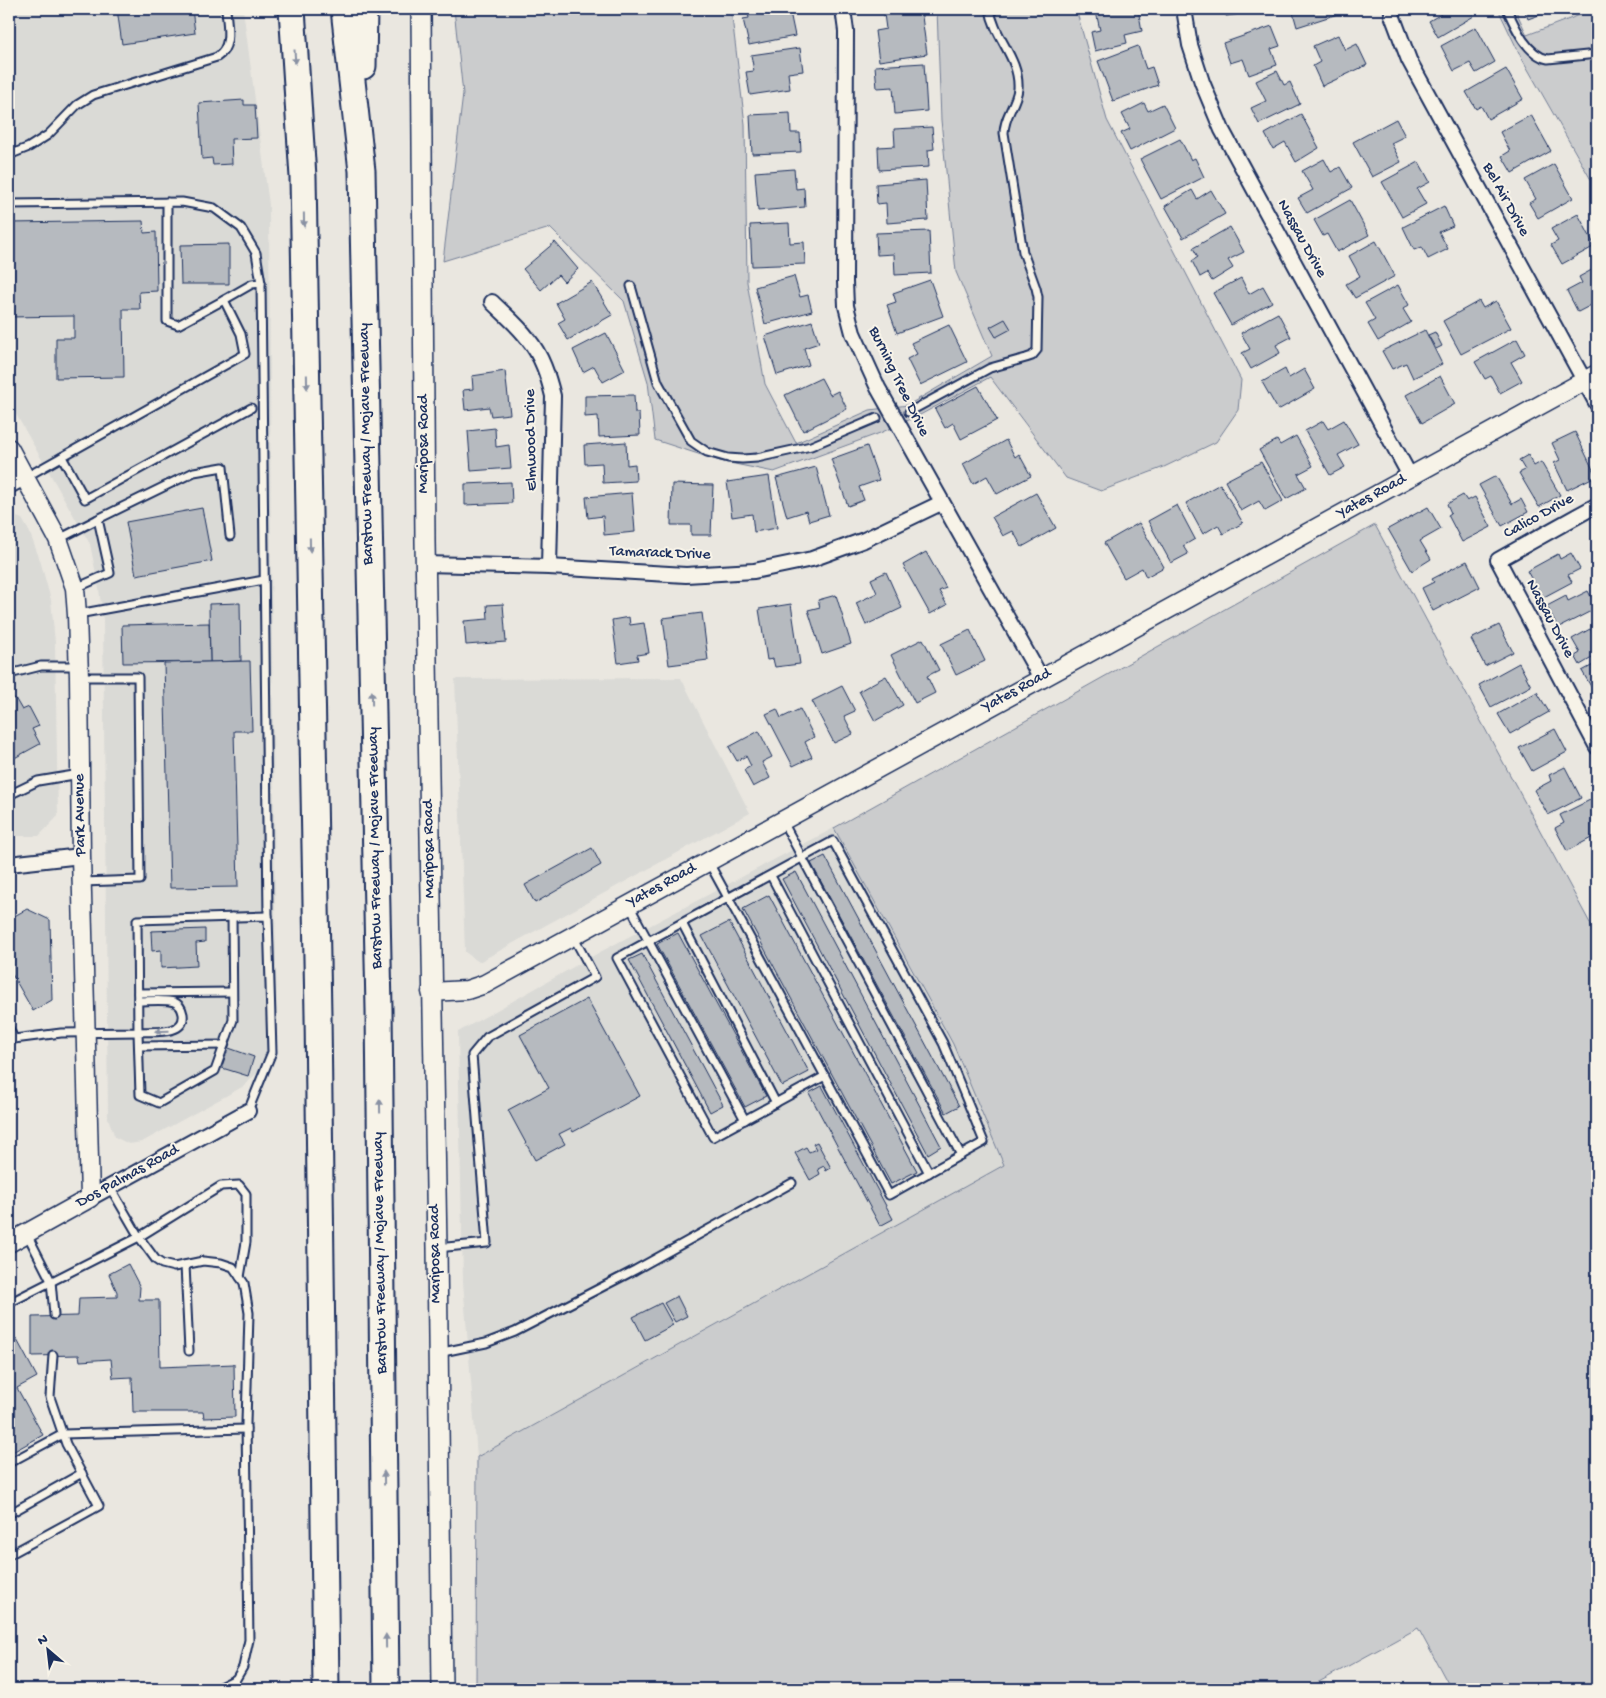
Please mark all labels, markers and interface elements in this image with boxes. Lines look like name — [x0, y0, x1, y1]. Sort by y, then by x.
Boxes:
one-way arrow — [291, 50, 299, 66]
street label: Bel Air Drive — [1477, 159, 1533, 241]
street label: Nassau Drive — [1272, 197, 1331, 282]
one-way arrow — [300, 212, 308, 228]
street label: Barstow Freeway / Mojave Freeway — [355, 323, 379, 566]
street label: Burning Tree Drive — [863, 323, 933, 441]
one-way arrow — [303, 374, 311, 390]
street label: Elmwood Drive — [522, 388, 542, 491]
street label: Mariposa Road — [415, 393, 434, 493]
street label: Yates Road — [1333, 470, 1411, 525]
street label: Calico Drive — [1501, 490, 1578, 544]
one-way arrow — [306, 537, 314, 553]
street label: Tamarack Drive — [608, 543, 712, 565]
street label: Nassau Drive — [1520, 576, 1578, 662]
street label: Yates Road — [978, 664, 1056, 719]
one-way arrow — [368, 690, 376, 706]
street label: Barstow Freeway / Mojave Freeway — [364, 727, 388, 970]
street label: Park Avenue — [71, 773, 91, 857]
street label: Mariposa Road — [420, 798, 440, 899]
street label: Yates Road — [623, 859, 701, 914]
one-way arrow — [154, 1027, 170, 1035]
one-way arrow — [376, 1097, 384, 1113]
street label: Barstow Freeway / Mojave Freeway — [369, 1132, 393, 1375]
street label: Dos Palmas Road — [72, 1140, 184, 1214]
street label: Mariposa Road — [426, 1203, 446, 1304]
one-way arrow — [380, 1470, 388, 1486]
north arrow — [22, 1626, 72, 1676]
text: N — [35, 1631, 51, 1650]
one-way arrow — [382, 1632, 390, 1648]

